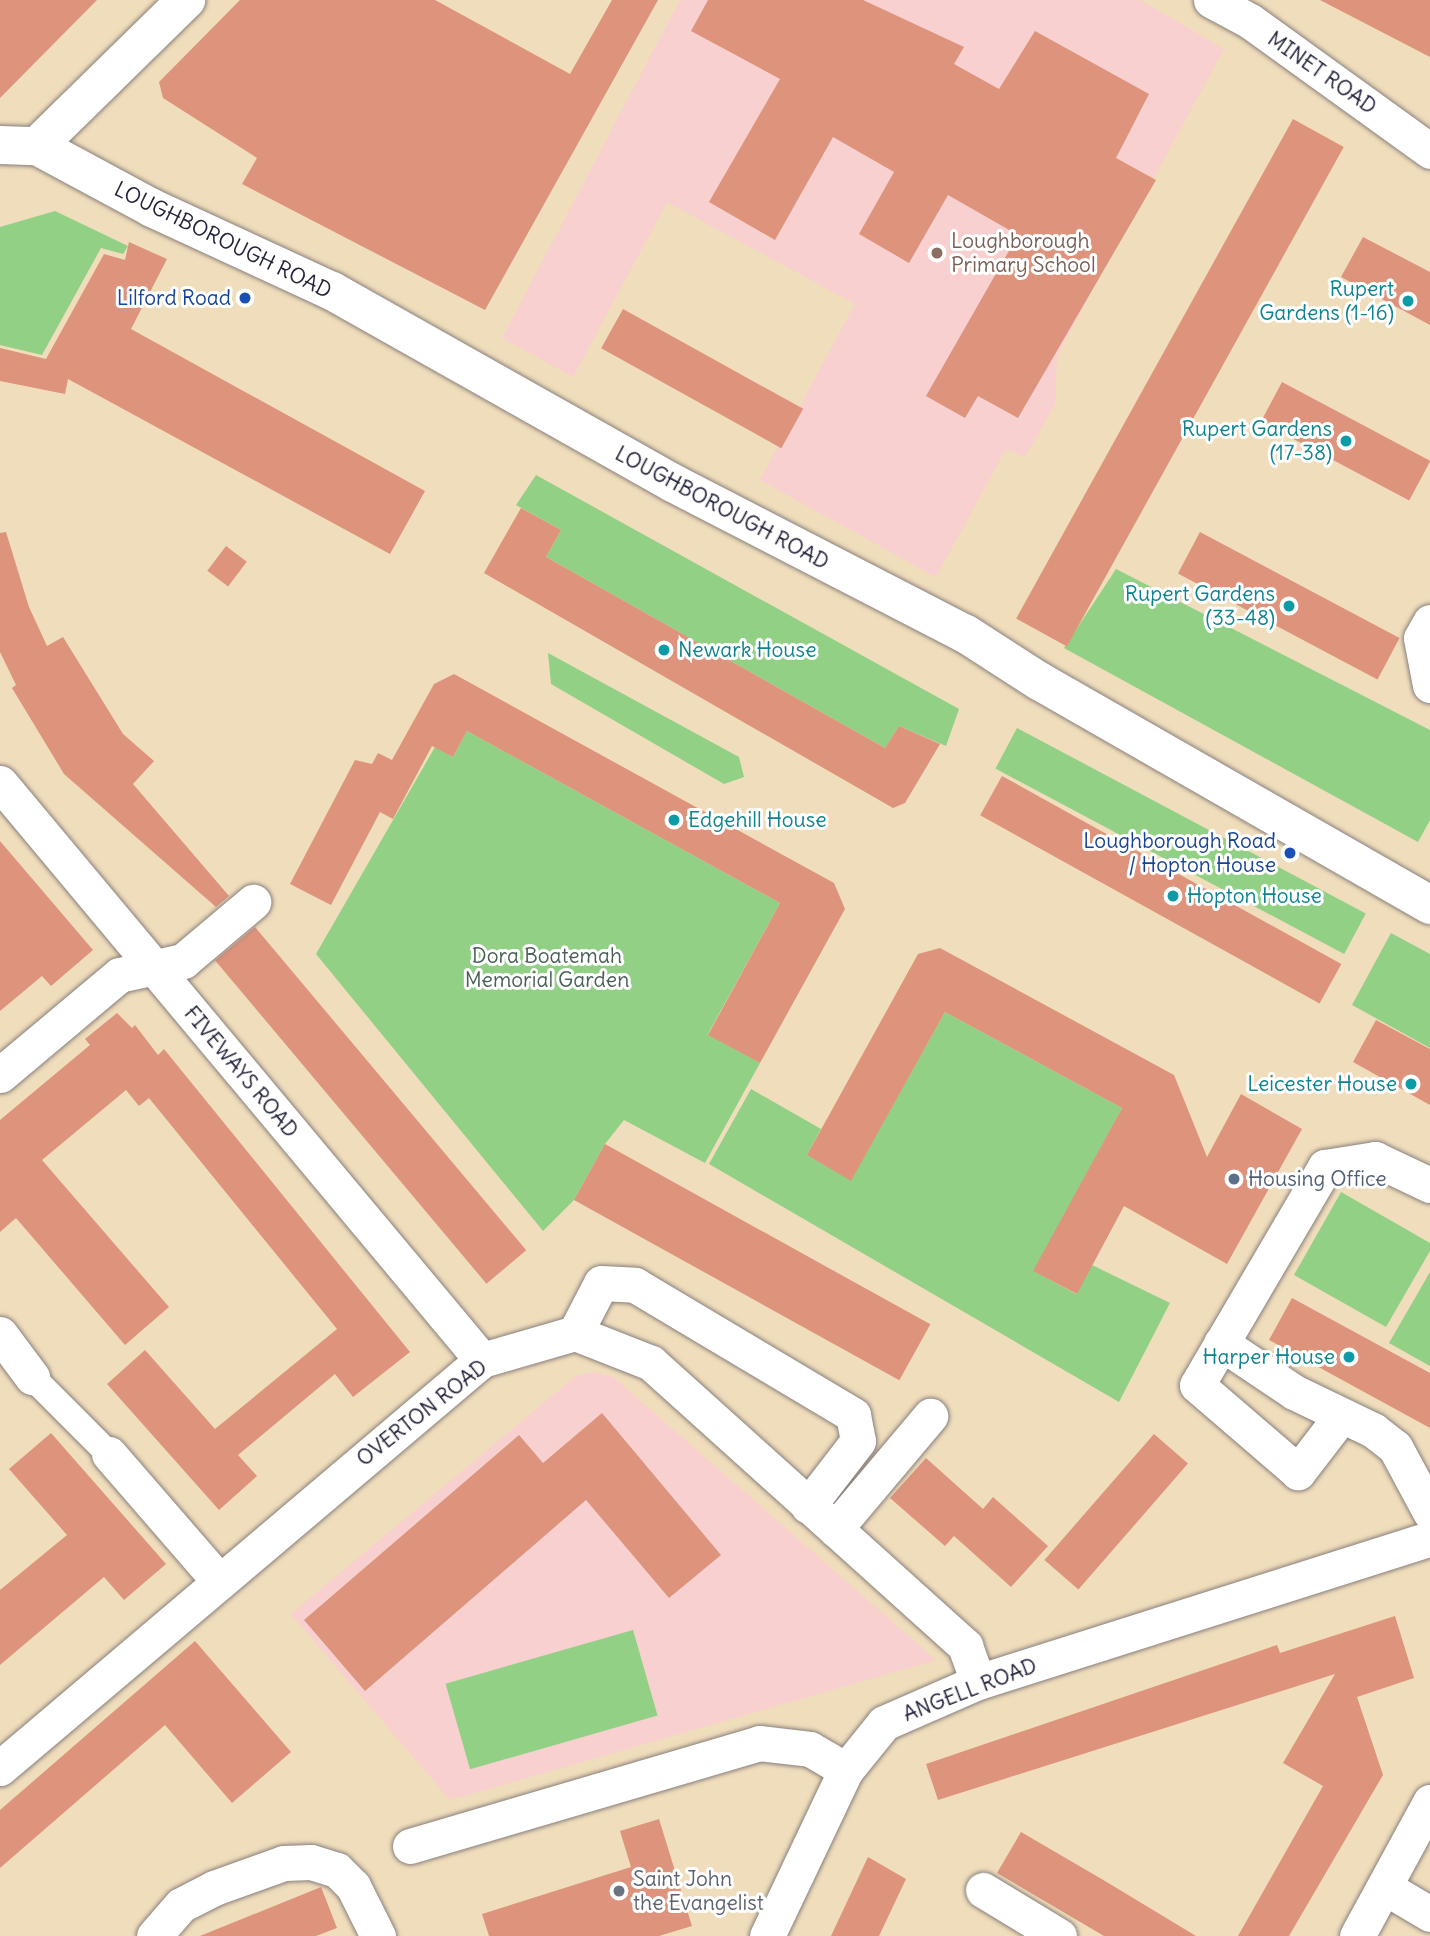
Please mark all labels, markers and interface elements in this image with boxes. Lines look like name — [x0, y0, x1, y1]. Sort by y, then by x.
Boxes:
street label: MINET ROAD — [1263, 26, 1381, 120]
street label: LOUGHBOROUGH ROAD — [110, 176, 336, 304]
place label: Loughborough Primary School — [951, 228, 1096, 278]
marker: Loughborough Primary School — [929, 245, 945, 261]
place label: Rupert Gardens (1-16) — [1259, 276, 1394, 326]
place label: Lilford Road — [117, 285, 231, 311]
marker: Lilford Road — [237, 290, 253, 306]
marker: Rupert Gardens (1-16) — [1400, 293, 1416, 309]
place label: Rupert Gardens (17-38) — [1182, 416, 1332, 466]
marker: Rupert Gardens (17-38) — [1338, 433, 1354, 449]
street label: LOUGHBOROUGH ROAD — [611, 441, 833, 575]
place label: Rupert Gardens (33-48) — [1125, 581, 1275, 631]
marker: Rupert Gardens (33-48) — [1281, 598, 1297, 614]
place label: Newark House — [678, 637, 816, 663]
marker: Newark House — [656, 642, 672, 658]
place label: Edgehill House — [688, 807, 827, 833]
marker: Edgehill House — [666, 812, 682, 828]
place label: Loughborough Road / Hopton House — [1083, 828, 1276, 878]
marker: Loughborough Road / Hopton House — [1282, 845, 1298, 861]
place label: Hopton House — [1187, 883, 1322, 909]
marker: Hopton House — [1165, 888, 1181, 904]
park label: Dora Boatemah Memorial Garden — [465, 943, 629, 993]
street label: FIVEWAYS ROAD — [179, 1001, 303, 1143]
place label: Leicester House — [1247, 1071, 1397, 1097]
marker: Leicester House — [1403, 1076, 1419, 1092]
place label: Housing Office — [1248, 1166, 1387, 1192]
marker: Housing Office — [1226, 1171, 1242, 1187]
place label: Harper House — [1202, 1344, 1335, 1370]
marker: Harper House — [1341, 1349, 1357, 1365]
street label: OVERTON ROAD — [352, 1354, 492, 1472]
street label: ANGELL ROAD — [900, 1653, 1040, 1727]
place label: Saint John the Evangelist — [633, 1866, 764, 1916]
marker: Saint John the Evangelist — [611, 1883, 627, 1899]

